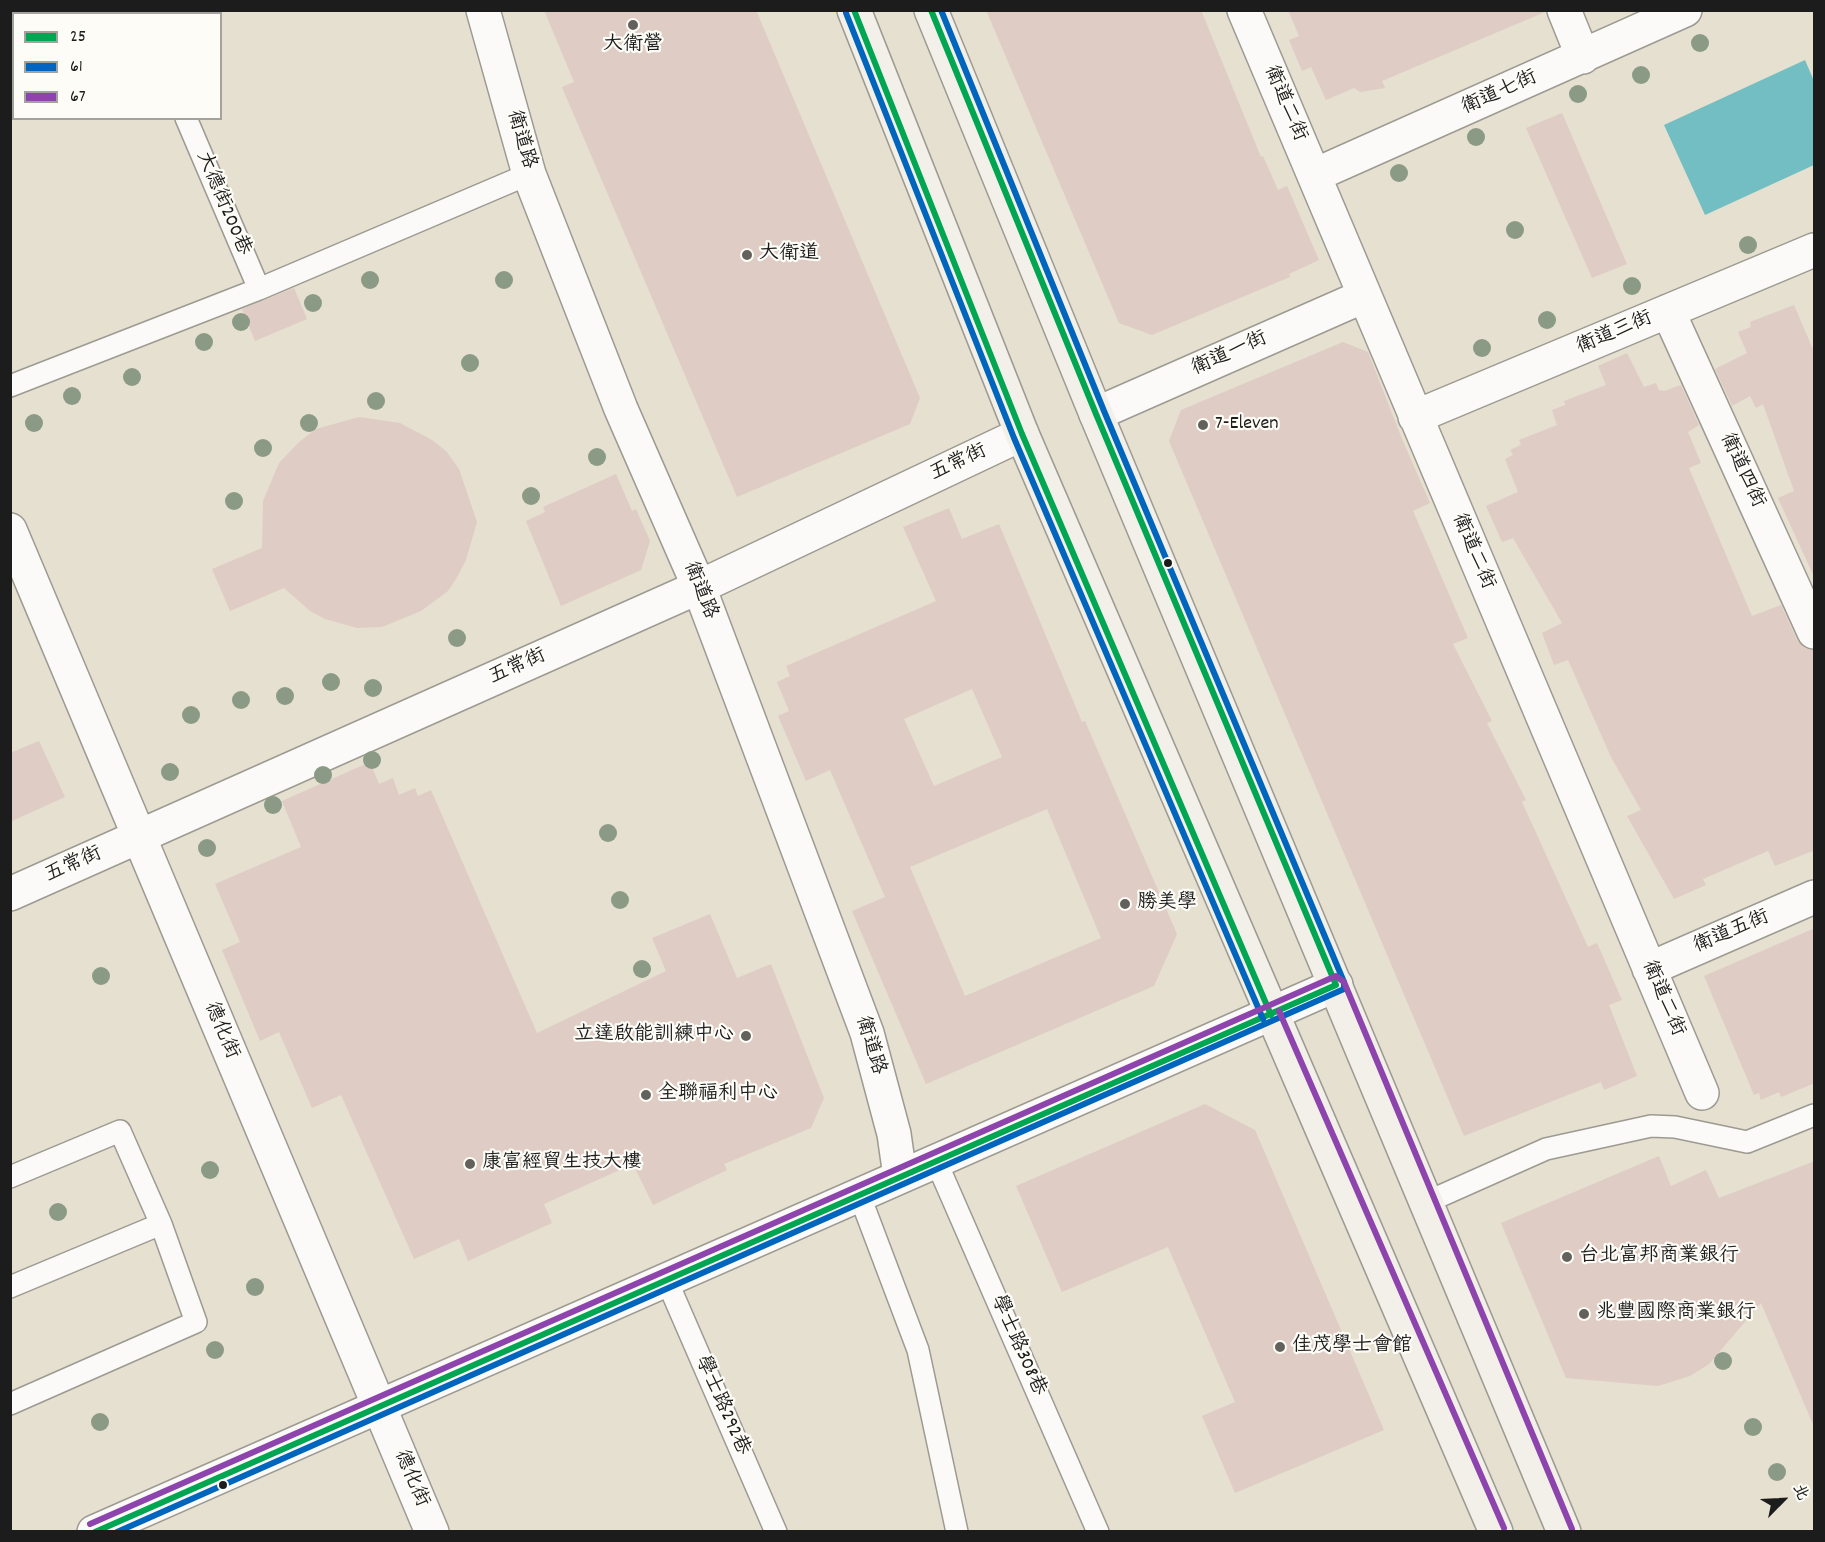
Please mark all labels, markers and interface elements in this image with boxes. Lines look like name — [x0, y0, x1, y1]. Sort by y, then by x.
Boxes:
legend — [12, 12, 222, 120]
marker: 大衛營 — [626, 18, 640, 32]
text: 25 — [70, 25, 86, 50]
place label: 大衛營 — [603, 34, 663, 58]
text: 61 — [70, 55, 83, 80]
street label: 衛道二街 — [1257, 62, 1311, 146]
street label: 衛道七街 — [1459, 67, 1541, 121]
text: 67 — [70, 85, 86, 110]
street label: 衛道路 — [500, 108, 540, 172]
street label: 大德街200巷 — [189, 148, 255, 260]
place label: 大衛道 — [759, 243, 819, 267]
marker: 大衛道 — [740, 248, 754, 262]
street label: 衛道三街 — [1573, 307, 1657, 361]
street label: 衛道一街 — [1189, 328, 1271, 382]
place label: 7-Eleven — [1215, 413, 1279, 437]
marker: 7-Eleven — [1196, 418, 1210, 432]
street label: 衛道四街 — [1713, 430, 1769, 512]
street label: 五常街 — [927, 440, 991, 488]
street label: 衛道二街 — [1445, 510, 1499, 594]
unlabelled marker — [1162, 557, 1174, 569]
street label: 衛道路 — [677, 559, 721, 623]
street label: 五常街 — [486, 645, 550, 691]
street label: 五常街 — [42, 843, 106, 889]
place label: 勝美學 — [1137, 892, 1197, 916]
marker: 勝美學 — [1118, 897, 1132, 911]
street label: 衛道五街 — [1690, 906, 1774, 960]
street label: 衛道二街 — [1635, 957, 1689, 1041]
street label: 德化街 — [197, 999, 243, 1063]
street label: 衛道路 — [849, 1014, 889, 1078]
place label: 立達啟能訓練中心 — [574, 1024, 734, 1048]
marker: 立達啟能訓練中心 — [739, 1029, 753, 1043]
place label: 全聯福利中心 — [658, 1083, 778, 1107]
marker: 全聯福利中心 — [639, 1088, 653, 1102]
place label: 康富經貿生技大樓 — [482, 1152, 642, 1176]
marker: 康富經貿生技大樓 — [463, 1157, 477, 1171]
place label: 台北富邦商業銀行 — [1579, 1245, 1739, 1269]
marker: 台北富邦商業銀行 — [1560, 1250, 1574, 1264]
street label: 學士路308巷 — [984, 1292, 1050, 1400]
place label: 兆豐國際商業銀行 — [1596, 1302, 1756, 1326]
marker: 兆豐國際商業銀行 — [1577, 1307, 1591, 1321]
place label: 佳茂學士會館 — [1292, 1335, 1412, 1359]
marker: 佳茂學士會館 — [1273, 1340, 1287, 1354]
street label: 學士路292巷 — [688, 1352, 754, 1460]
street label: 德化街 — [387, 1447, 433, 1511]
north arrow — [1753, 1470, 1813, 1530]
unlabelled marker — [217, 1479, 229, 1491]
text: 北 — [1786, 1480, 1814, 1504]

